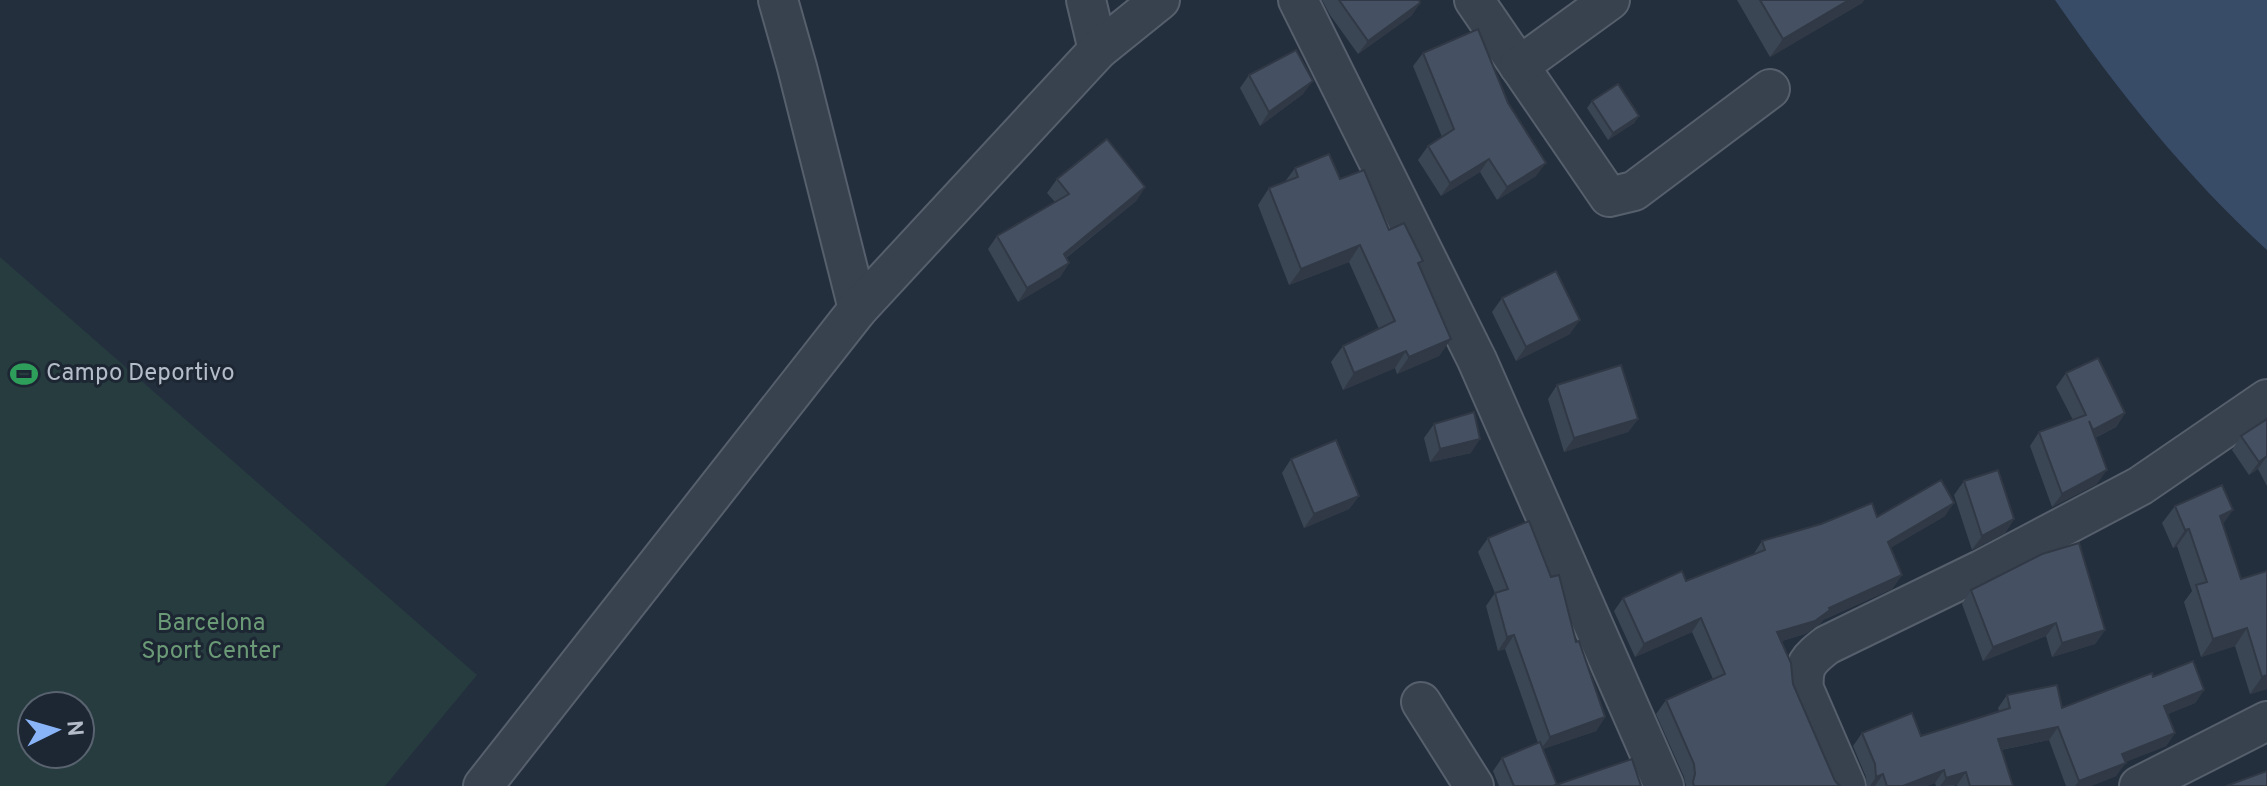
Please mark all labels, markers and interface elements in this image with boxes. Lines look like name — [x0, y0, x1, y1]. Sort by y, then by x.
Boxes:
sports icon: Campo Deportivo — [9, 359, 39, 389]
place label: Campo Deportivo — [46, 359, 235, 389]
park label: Barcelona Sport Center — [141, 609, 281, 667]
north arrow — [16, 690, 96, 770]
text: N — [59, 719, 88, 738]

